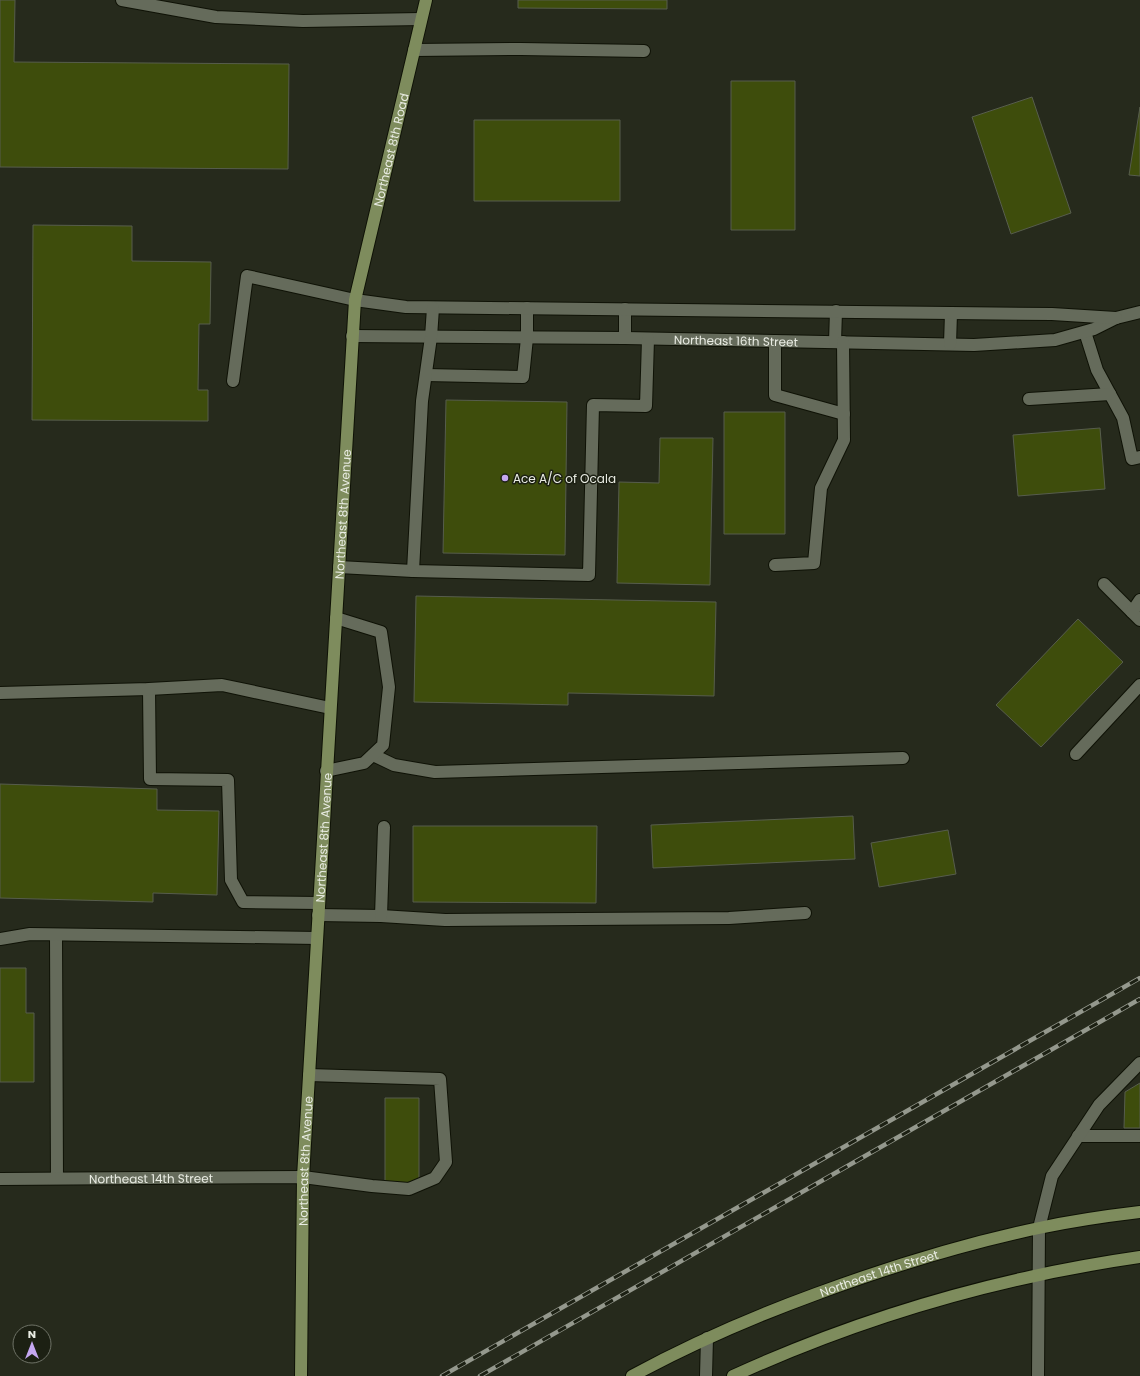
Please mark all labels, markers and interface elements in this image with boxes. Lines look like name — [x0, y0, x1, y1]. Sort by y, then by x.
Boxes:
street label: Northeast 8th Road — [369, 91, 412, 208]
street label: Northeast 16th Street — [674, 330, 798, 350]
street label: Northeast 8th Avenue — [330, 449, 355, 580]
place label: Ace A/C of Ocala — [513, 470, 616, 487]
marker: Ace A/C of Ocala — [500, 473, 510, 483]
street label: Northeast 8th Avenue — [311, 772, 335, 903]
street label: Northeast 8th Avenue — [294, 1096, 316, 1226]
street label: Northeast 14th Street — [89, 1169, 213, 1187]
street label: Northeast 14th Street — [817, 1245, 940, 1300]
north arrow — [12, 1324, 52, 1364]
text: N — [28, 1326, 36, 1342]

